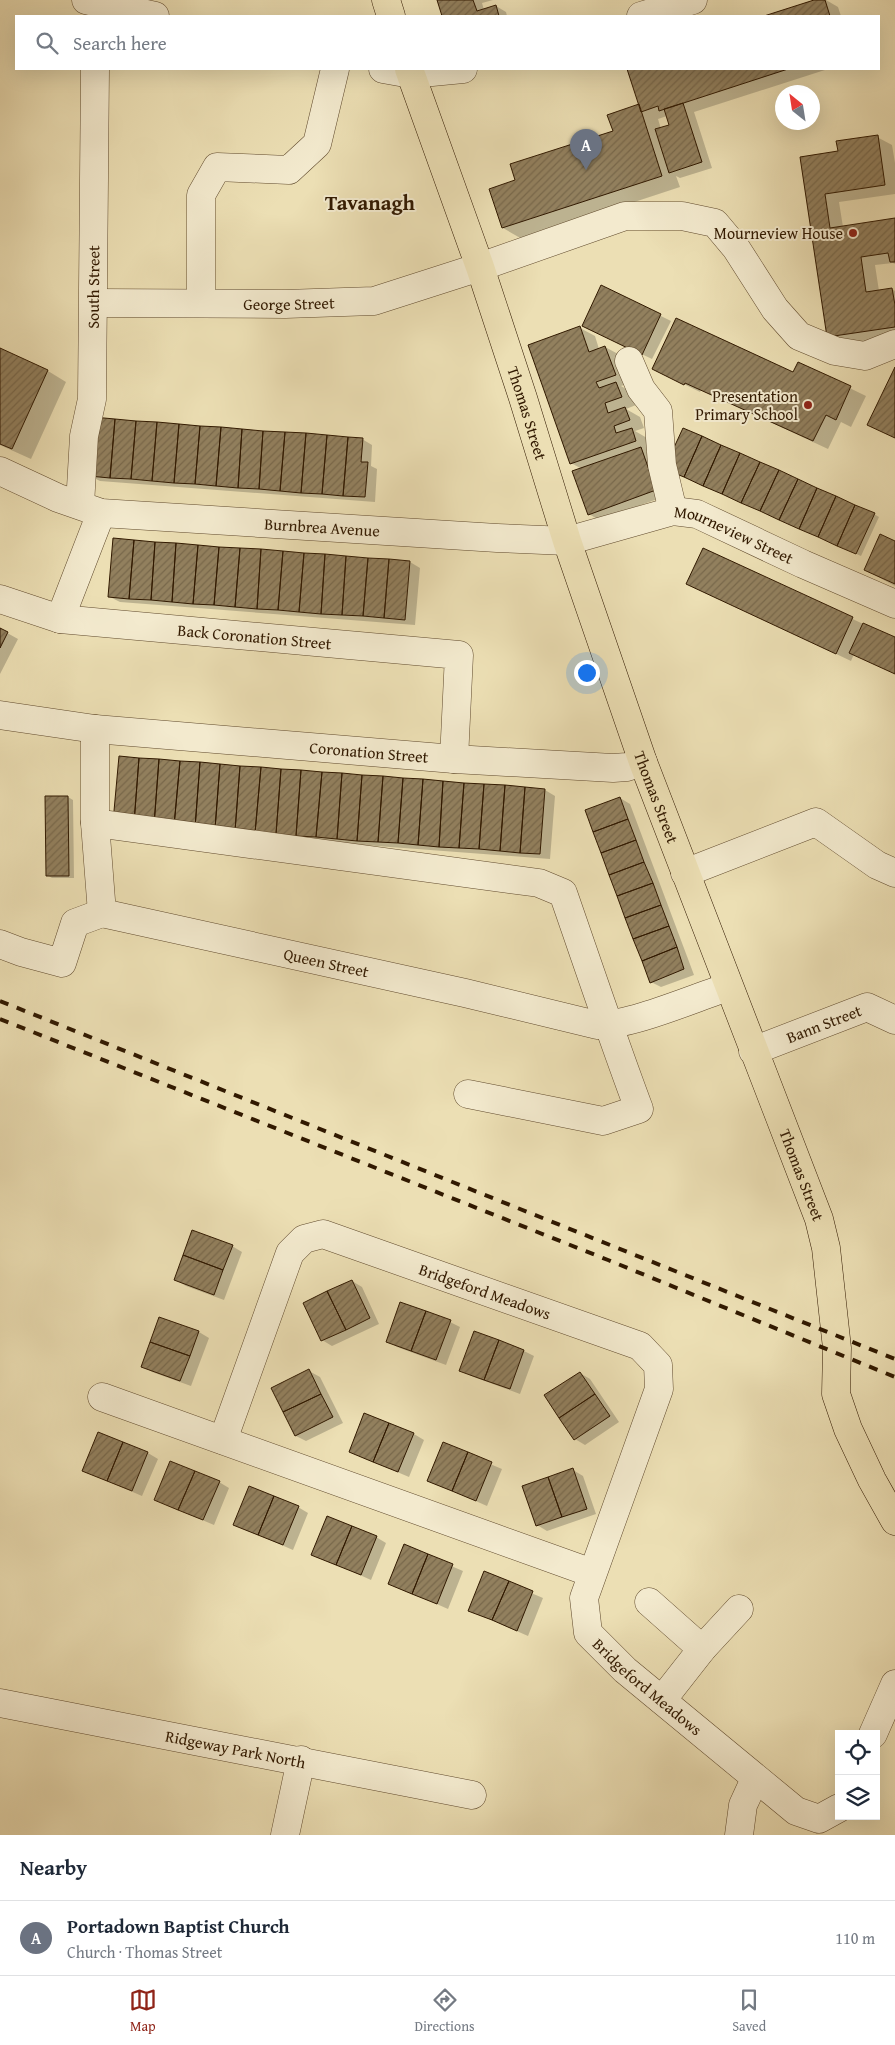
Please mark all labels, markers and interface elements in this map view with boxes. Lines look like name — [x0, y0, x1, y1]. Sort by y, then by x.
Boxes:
search box — [15, 15, 880, 70]
icon: search — [33, 29, 61, 57]
text: Search here — [73, 29, 167, 57]
north arrow — [775, 85, 820, 130]
pin: A — [570, 129, 602, 170]
district label: Tavanagh — [325, 187, 415, 218]
place label: Mourneview House — [714, 221, 843, 245]
marker: Mourneview House — [847, 227, 859, 239]
street label: South Street — [81, 245, 105, 329]
street label: George Street — [243, 290, 335, 316]
street label: Thomas Street — [501, 363, 553, 463]
place label: Presentation Primary School — [695, 384, 799, 426]
marker: Presentation Primary School — [802, 399, 814, 411]
street label: Mourneview Street — [673, 499, 798, 570]
street label: Burnbrea Avenue — [264, 511, 381, 543]
street label: Back Coronation Street — [177, 618, 333, 655]
your location — [574, 660, 600, 686]
street label: Coronation Street — [309, 735, 430, 769]
street label: Thomas Street — [628, 748, 685, 847]
street label: Queen Street — [282, 941, 371, 984]
street label: Bann Street — [783, 998, 865, 1049]
street label: Thomas Street — [773, 1125, 831, 1225]
street label: Bridgeford Meadows — [416, 1257, 554, 1326]
street label: Bridgeford Meadows — [587, 1632, 708, 1741]
street label: Ridgeway Park North — [163, 1724, 308, 1774]
map controls — [835, 1730, 880, 1820]
button: locate — [835, 1730, 880, 1775]
button: layers — [835, 1775, 880, 1820]
text: Nearby — [20, 1852, 87, 1883]
text: Portadown Baptist Church — [67, 1912, 290, 1940]
text: A — [31, 1926, 41, 1950]
text: 110 m — [835, 1926, 875, 1950]
text: Church · Thomas Street — [67, 1940, 222, 1964]
tab: Map — [129, 1986, 157, 2036]
tab: Directions — [414, 1986, 475, 2036]
tab: Saved — [732, 1986, 766, 2036]

